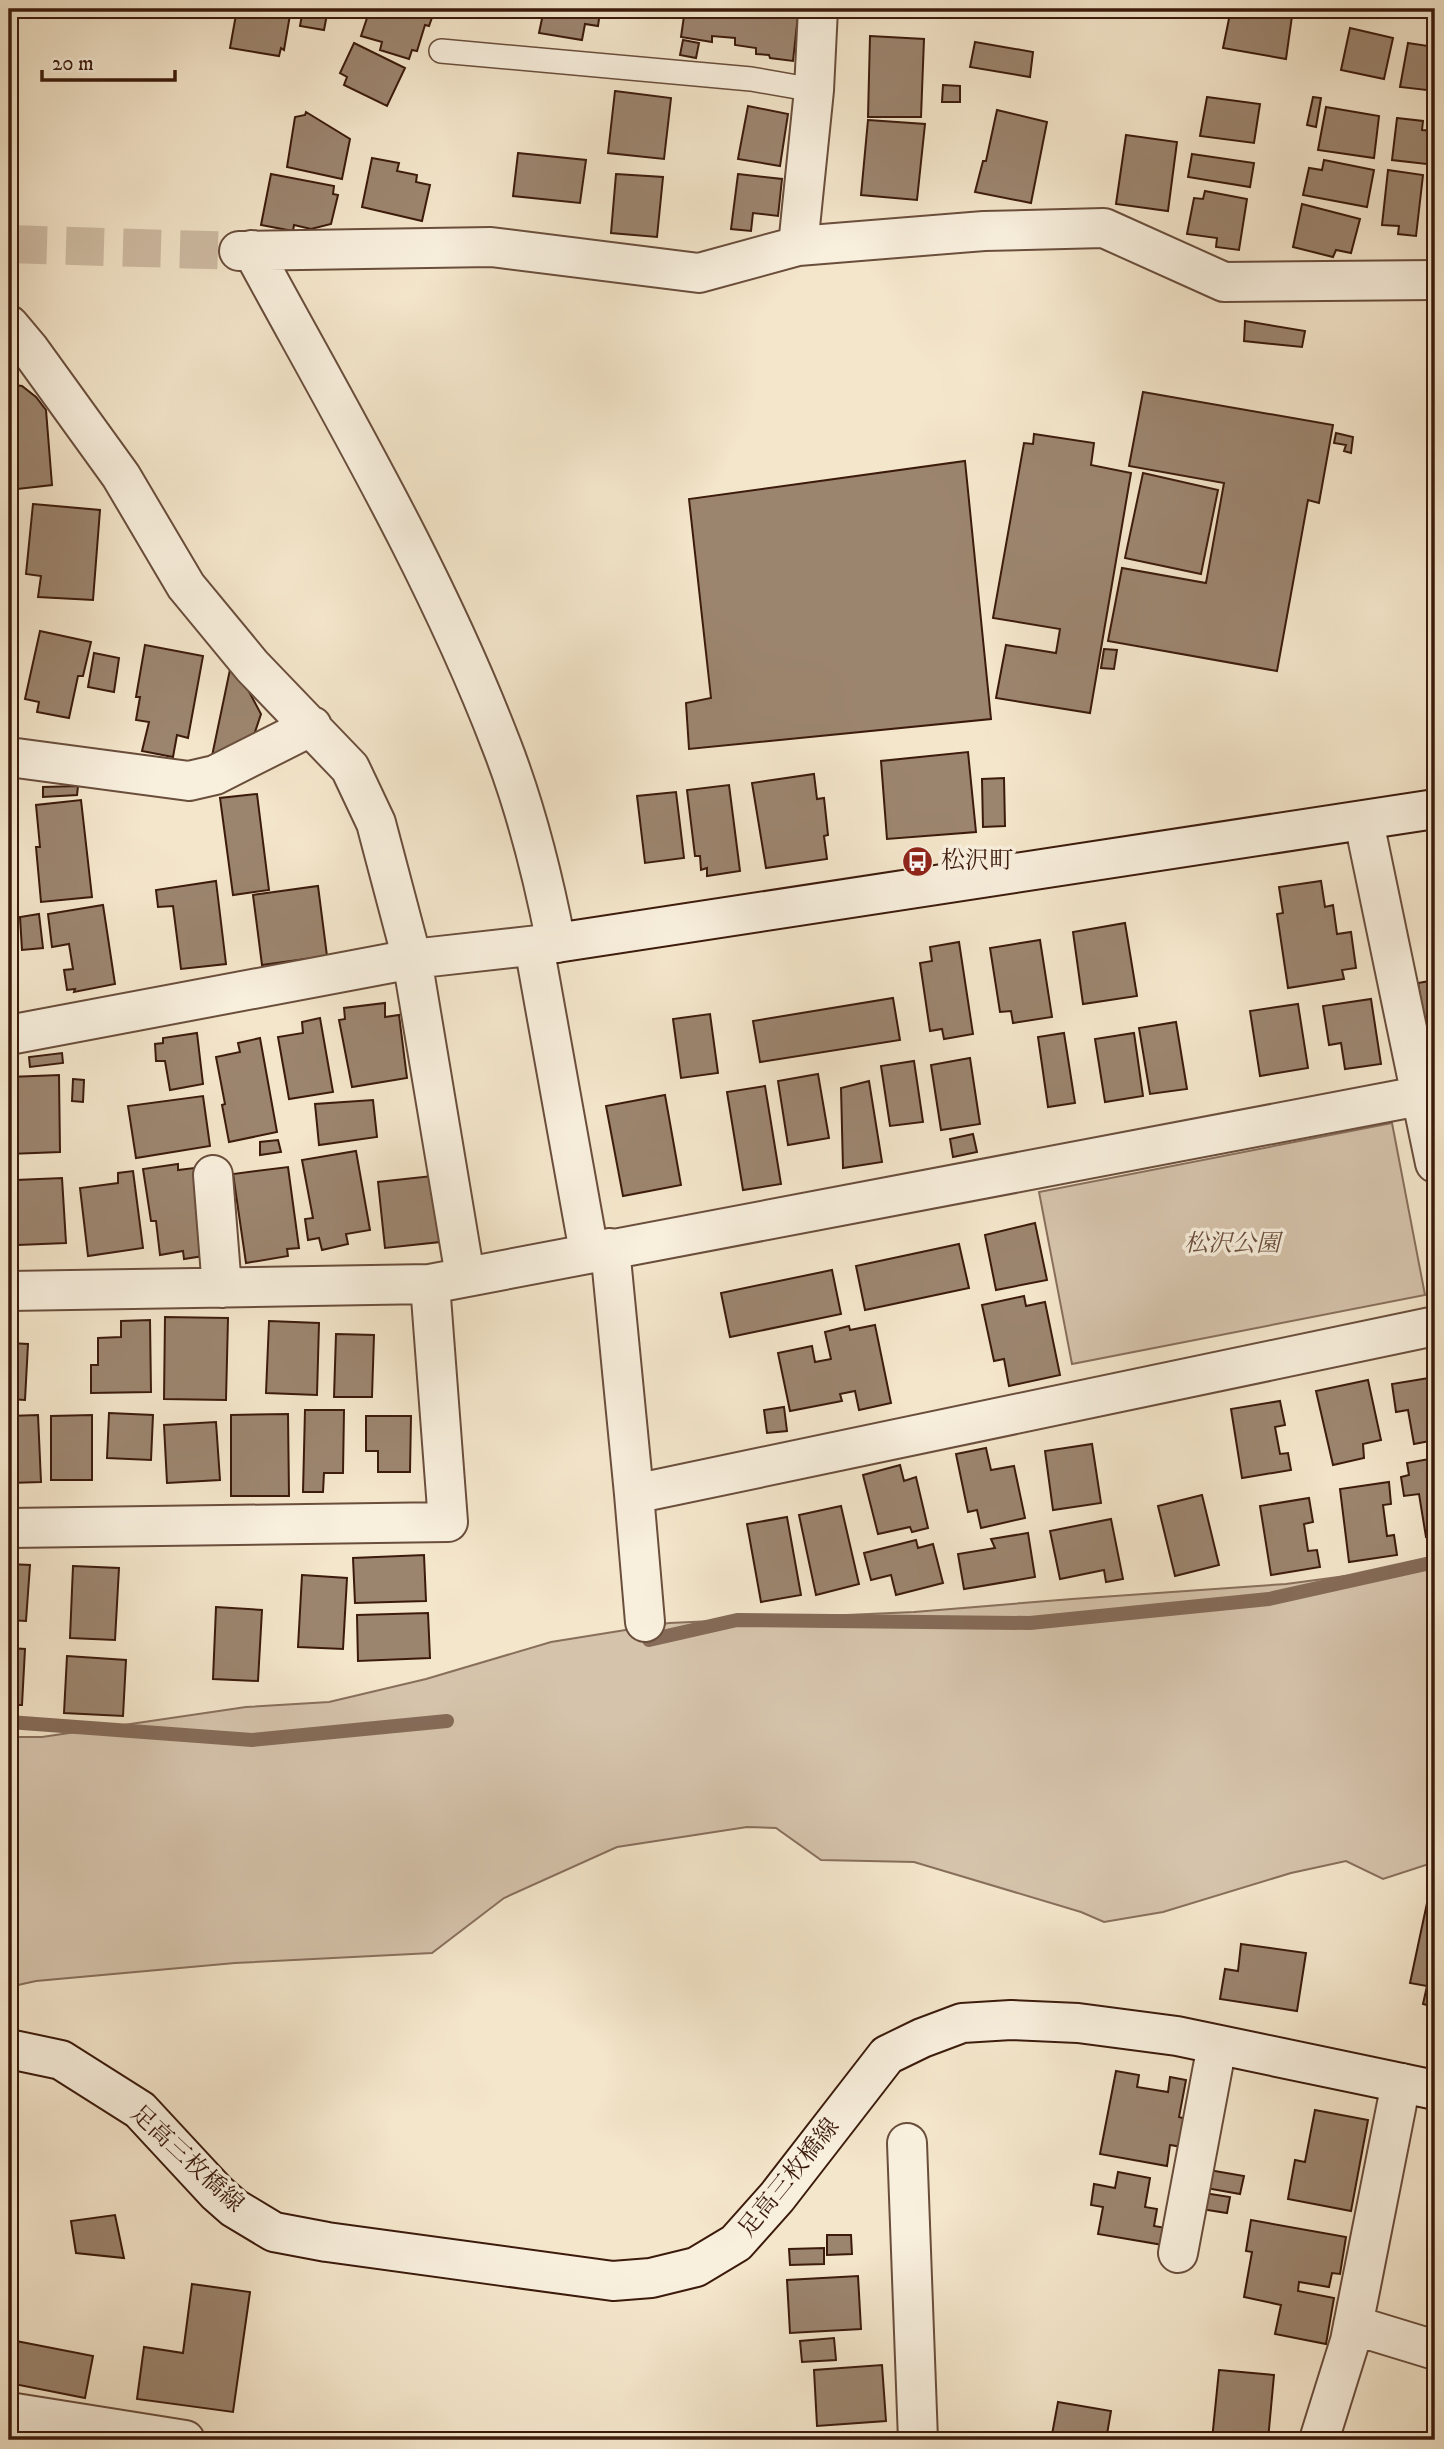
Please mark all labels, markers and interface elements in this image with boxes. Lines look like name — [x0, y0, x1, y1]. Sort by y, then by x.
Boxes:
scale bar — [42, 38, 175, 82]
text: 20 m — [52, 51, 94, 77]
bus stop icon: 松沢町 — [901, 844, 935, 878]
place label: 松沢町 — [941, 846, 1013, 876]
park label: 松沢公園 — [1184, 1229, 1284, 1259]
street label: 足高三枚橋線 — [124, 2099, 250, 2219]
street label: 足高三枚橋線 — [732, 2113, 846, 2243]

